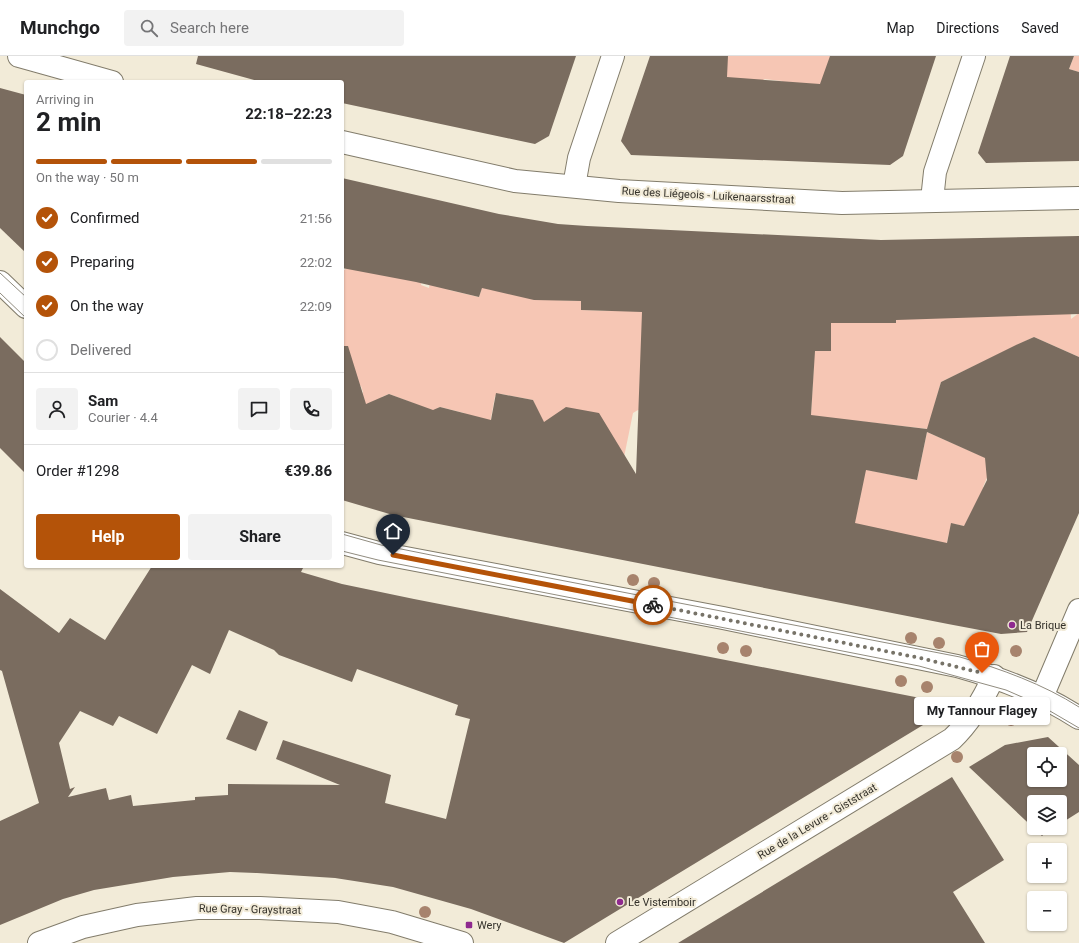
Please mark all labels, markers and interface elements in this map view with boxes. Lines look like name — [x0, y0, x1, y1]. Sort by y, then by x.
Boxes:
search box — [124, 10, 404, 46]
text: Munchgo — [20, 16, 100, 39]
icon: search — [138, 17, 160, 39]
text: Search here — [170, 19, 249, 37]
text: Map — [887, 20, 914, 36]
text: Directions — [936, 20, 999, 36]
text: Saved — [1021, 20, 1059, 36]
text: Arriving in — [36, 92, 94, 107]
text: 22:18–22:23 — [245, 105, 332, 123]
text: 2 min — [36, 107, 101, 137]
text: On the way · 50 m — [36, 170, 139, 185]
street label: Rue des Liégeois - Luikenaarsstraat — [621, 184, 795, 207]
icon: check — [36, 207, 58, 229]
text: Confirmed — [70, 209, 140, 227]
text: 21:56 — [300, 211, 332, 226]
icon: check — [36, 251, 58, 273]
text: Preparing — [70, 253, 134, 271]
text: 22:02 — [300, 255, 332, 270]
icon: check — [36, 295, 58, 317]
text: On the way — [70, 297, 144, 315]
text: 22:09 — [300, 299, 332, 314]
text: Delivered — [70, 341, 132, 359]
button: person — [36, 388, 78, 430]
button: chat — [238, 388, 280, 430]
button: phone — [290, 388, 332, 430]
text: Sam — [88, 392, 118, 410]
text: Courier · 4.4 — [88, 410, 158, 425]
text: Order #1298 — [36, 462, 119, 480]
text: €39.86 — [285, 462, 332, 480]
button: Help — [36, 514, 180, 560]
button: Share — [188, 514, 332, 560]
pin — [376, 514, 410, 555]
icon: home — [382, 520, 404, 542]
courier — [633, 585, 673, 625]
icon: bike — [642, 594, 664, 616]
place label: La Brique — [1020, 619, 1066, 632]
marker: La Brique — [1007, 620, 1017, 630]
pin — [965, 632, 999, 673]
icon: bag — [971, 638, 993, 660]
callout: My Tannour Flagey — [914, 697, 1050, 725]
text: My Tannour Flagey — [927, 703, 1037, 718]
map controls — [1027, 747, 1067, 931]
button: locate — [1027, 747, 1067, 787]
street label: Rue de la Levure - Giststraat — [755, 781, 879, 862]
button: layers — [1027, 795, 1067, 835]
button: + — [1027, 843, 1067, 883]
button: − — [1027, 891, 1067, 931]
place label: Le Vistemboir — [628, 896, 696, 909]
marker: Le Vistemboir — [615, 897, 625, 907]
street label: Rue Gray - Graystraat — [199, 902, 302, 917]
place label: Wery — [477, 919, 502, 932]
marker: Wery — [464, 920, 474, 930]

